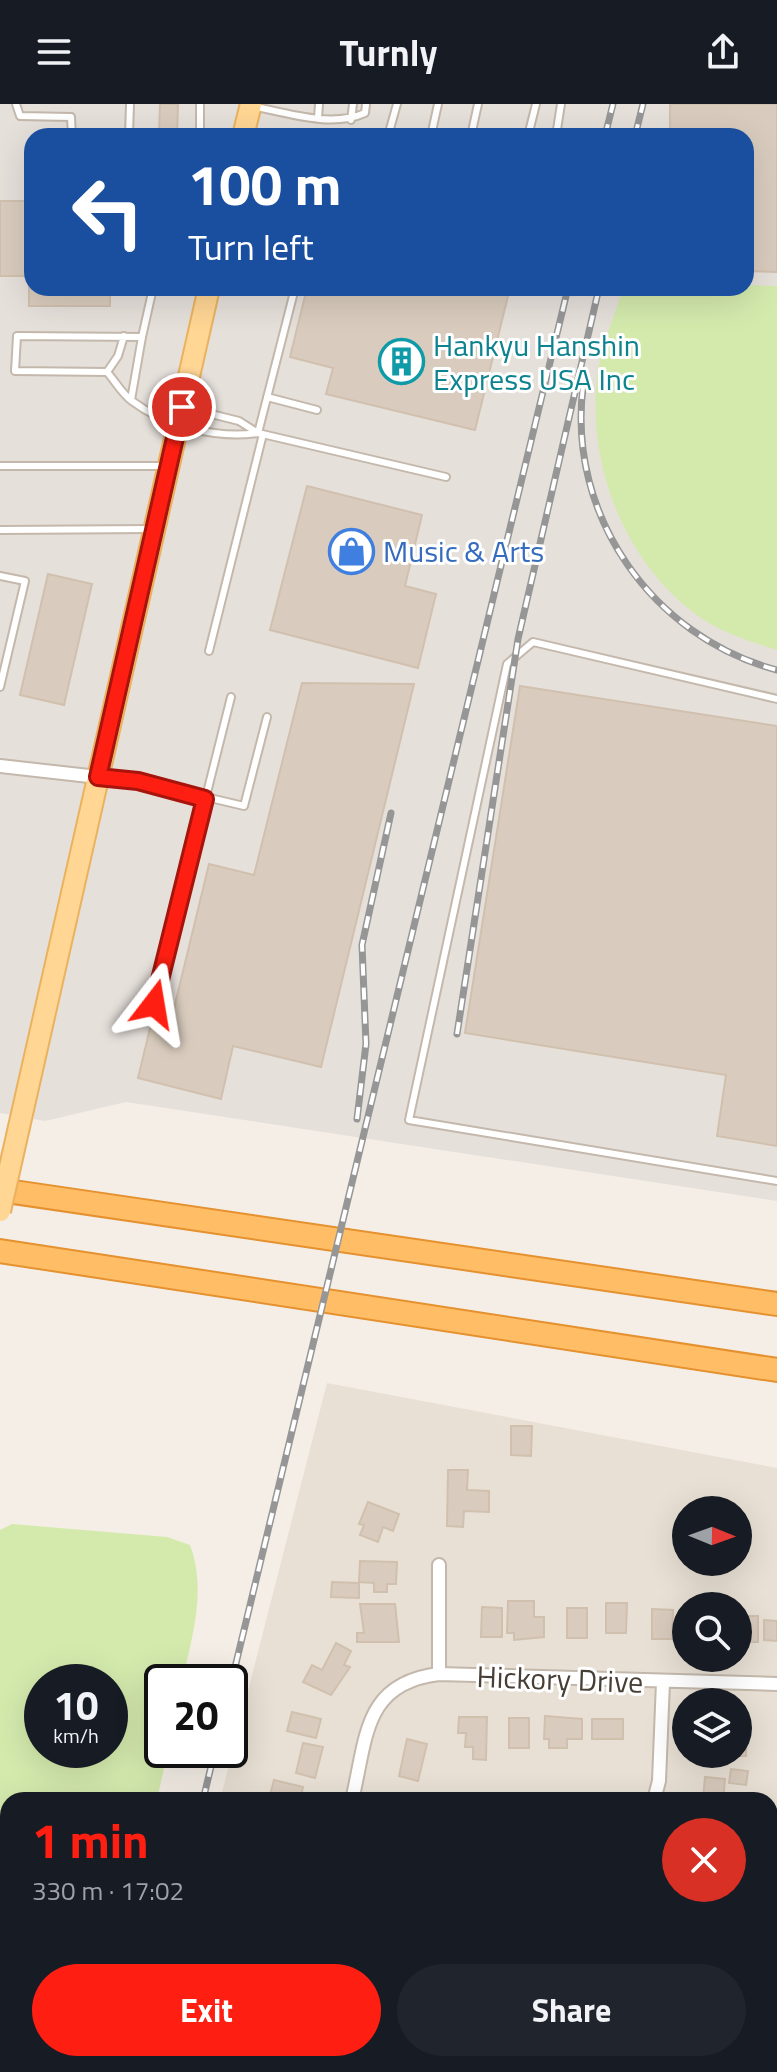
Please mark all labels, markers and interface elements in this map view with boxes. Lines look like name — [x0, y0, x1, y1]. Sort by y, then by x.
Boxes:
text: Turnly — [340, 25, 437, 80]
icon: menu — [32, 30, 76, 74]
icon: share — [701, 30, 745, 74]
text: 100 m — [188, 142, 341, 227]
icon: left — [56, 160, 160, 264]
text: Turn left — [188, 219, 314, 274]
place label: Hankyu Hanshin Express USA Inc — [433, 322, 640, 402]
building icon: Hankyu Hanshin Express USA Inc — [378, 338, 426, 386]
pin — [148, 373, 216, 441]
icon: arrive — [160, 385, 204, 429]
shop icon: Music & Arts — [328, 527, 376, 575]
place label: Music & Arts — [383, 528, 544, 574]
position arrow — [112, 962, 196, 1046]
north arrow — [672, 1496, 752, 1576]
map controls — [672, 1496, 752, 1768]
button: search — [672, 1592, 752, 1672]
street label: Hickory Drive — [476, 1653, 644, 1705]
speed limit sign: 20 — [144, 1664, 248, 1768]
text: 10 — [54, 1675, 98, 1736]
button: layers — [672, 1688, 752, 1768]
text: km/h — [53, 1720, 99, 1751]
text: 1 min — [32, 1804, 149, 1877]
button: close — [662, 1818, 746, 1902]
text: 330 m · 17:02 — [32, 1871, 184, 1910]
button: Exit — [32, 1964, 381, 2056]
button: Share — [397, 1964, 746, 2056]

